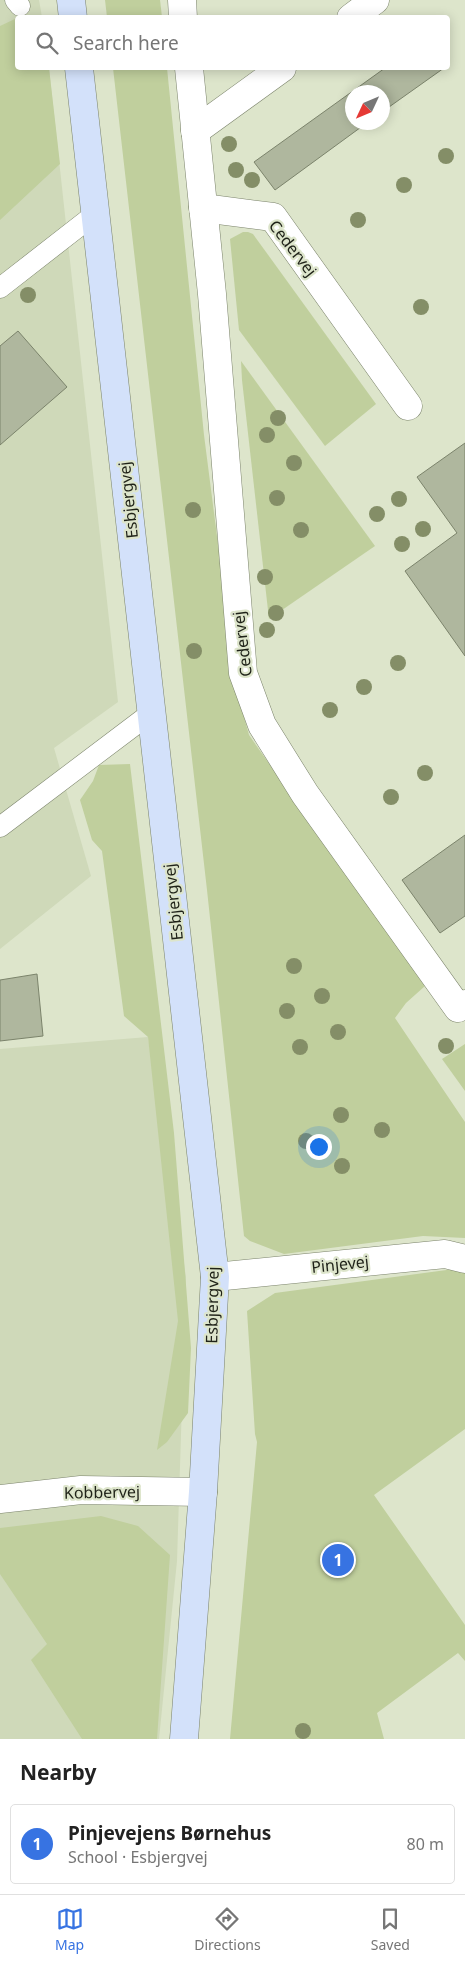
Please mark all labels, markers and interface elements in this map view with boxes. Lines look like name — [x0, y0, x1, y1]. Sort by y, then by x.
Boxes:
search box — [15, 15, 450, 70]
icon: search — [33, 29, 61, 57]
text: Search here — [73, 30, 179, 56]
north arrow — [345, 85, 390, 130]
street label: Cedervej — [264, 215, 322, 281]
street label: Esbjergvej — [113, 460, 143, 540]
street label: Cedervej — [227, 610, 257, 678]
street label: Esbjergvej — [158, 862, 188, 942]
your location — [306, 1134, 332, 1160]
street label: Pinjevej — [310, 1250, 370, 1278]
street label: Esbjergvej — [200, 1266, 224, 1344]
street label: Kobbervej — [64, 1480, 140, 1504]
pin: 1 — [322, 1541, 354, 1579]
text: Nearby — [20, 1758, 96, 1786]
text: Pinjevejens Børnehus — [68, 1820, 271, 1846]
text: 1 — [32, 1833, 42, 1855]
text: 80 m — [407, 1833, 444, 1855]
text: School · Esbjergvej — [68, 1846, 208, 1868]
tab: Map — [55, 1905, 84, 1954]
tab: Directions — [194, 1905, 261, 1954]
tab: Saved — [371, 1905, 410, 1954]

